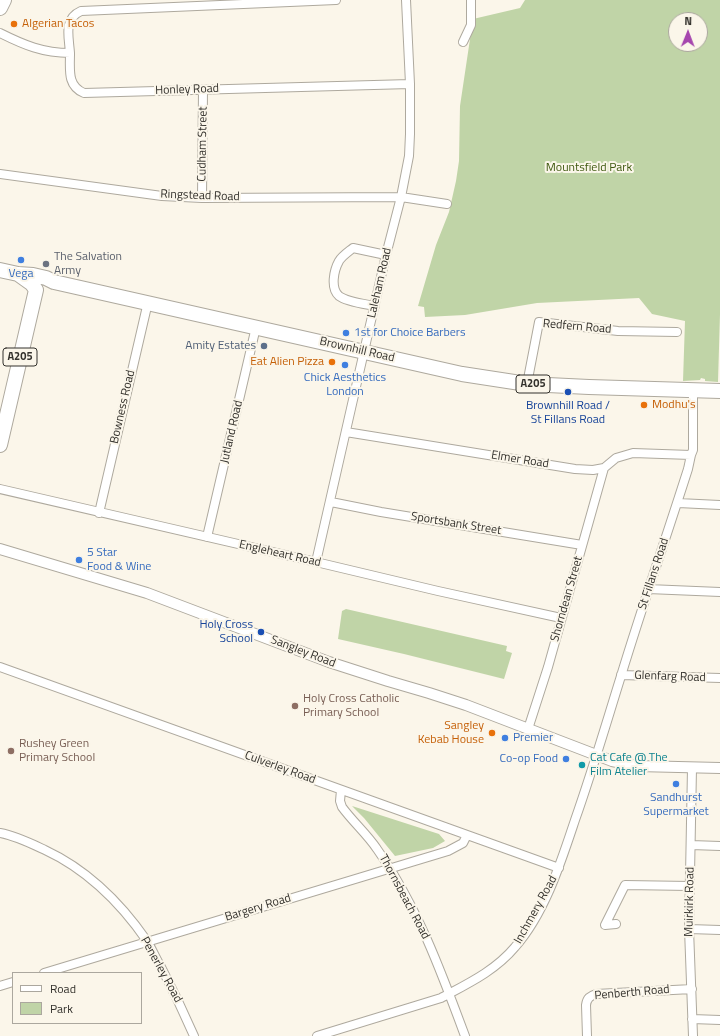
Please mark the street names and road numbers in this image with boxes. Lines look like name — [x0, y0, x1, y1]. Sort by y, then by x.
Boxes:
street label: Honley Road — [155, 82, 219, 98]
street label: Cudham Street — [195, 106, 211, 182]
street label: Ringstead Road — [160, 187, 240, 205]
street label: Laleham Road — [365, 246, 395, 320]
street label: Redfern Road — [542, 317, 612, 337]
street label: Brownhill Road — [318, 334, 396, 366]
road number: A205 — [3, 348, 37, 366]
street label: Bowness Road — [108, 369, 138, 445]
road number: A205 — [516, 375, 550, 393]
street label: Jutland Road — [218, 399, 246, 465]
street label: Elmer Road — [490, 448, 550, 472]
street label: Sportsbank Street — [410, 510, 502, 538]
street label: St Fillans Road — [636, 536, 672, 612]
street label: Engleheart Road — [238, 538, 322, 570]
street label: Shorndean Street — [548, 555, 586, 643]
street label: Sangley Road — [269, 633, 337, 671]
street label: Glenfarg Road — [634, 669, 706, 685]
street label: Culverley Road — [243, 748, 317, 788]
street label: Thornsbeach Road — [376, 852, 432, 942]
street label: Muirkirk Road — [682, 867, 698, 937]
street label: Inchmery Road — [511, 873, 561, 947]
street label: Bargery Road — [223, 891, 293, 925]
street label: Penerley Road — [137, 935, 185, 1005]
street label: Penberth Road — [594, 983, 670, 1003]

